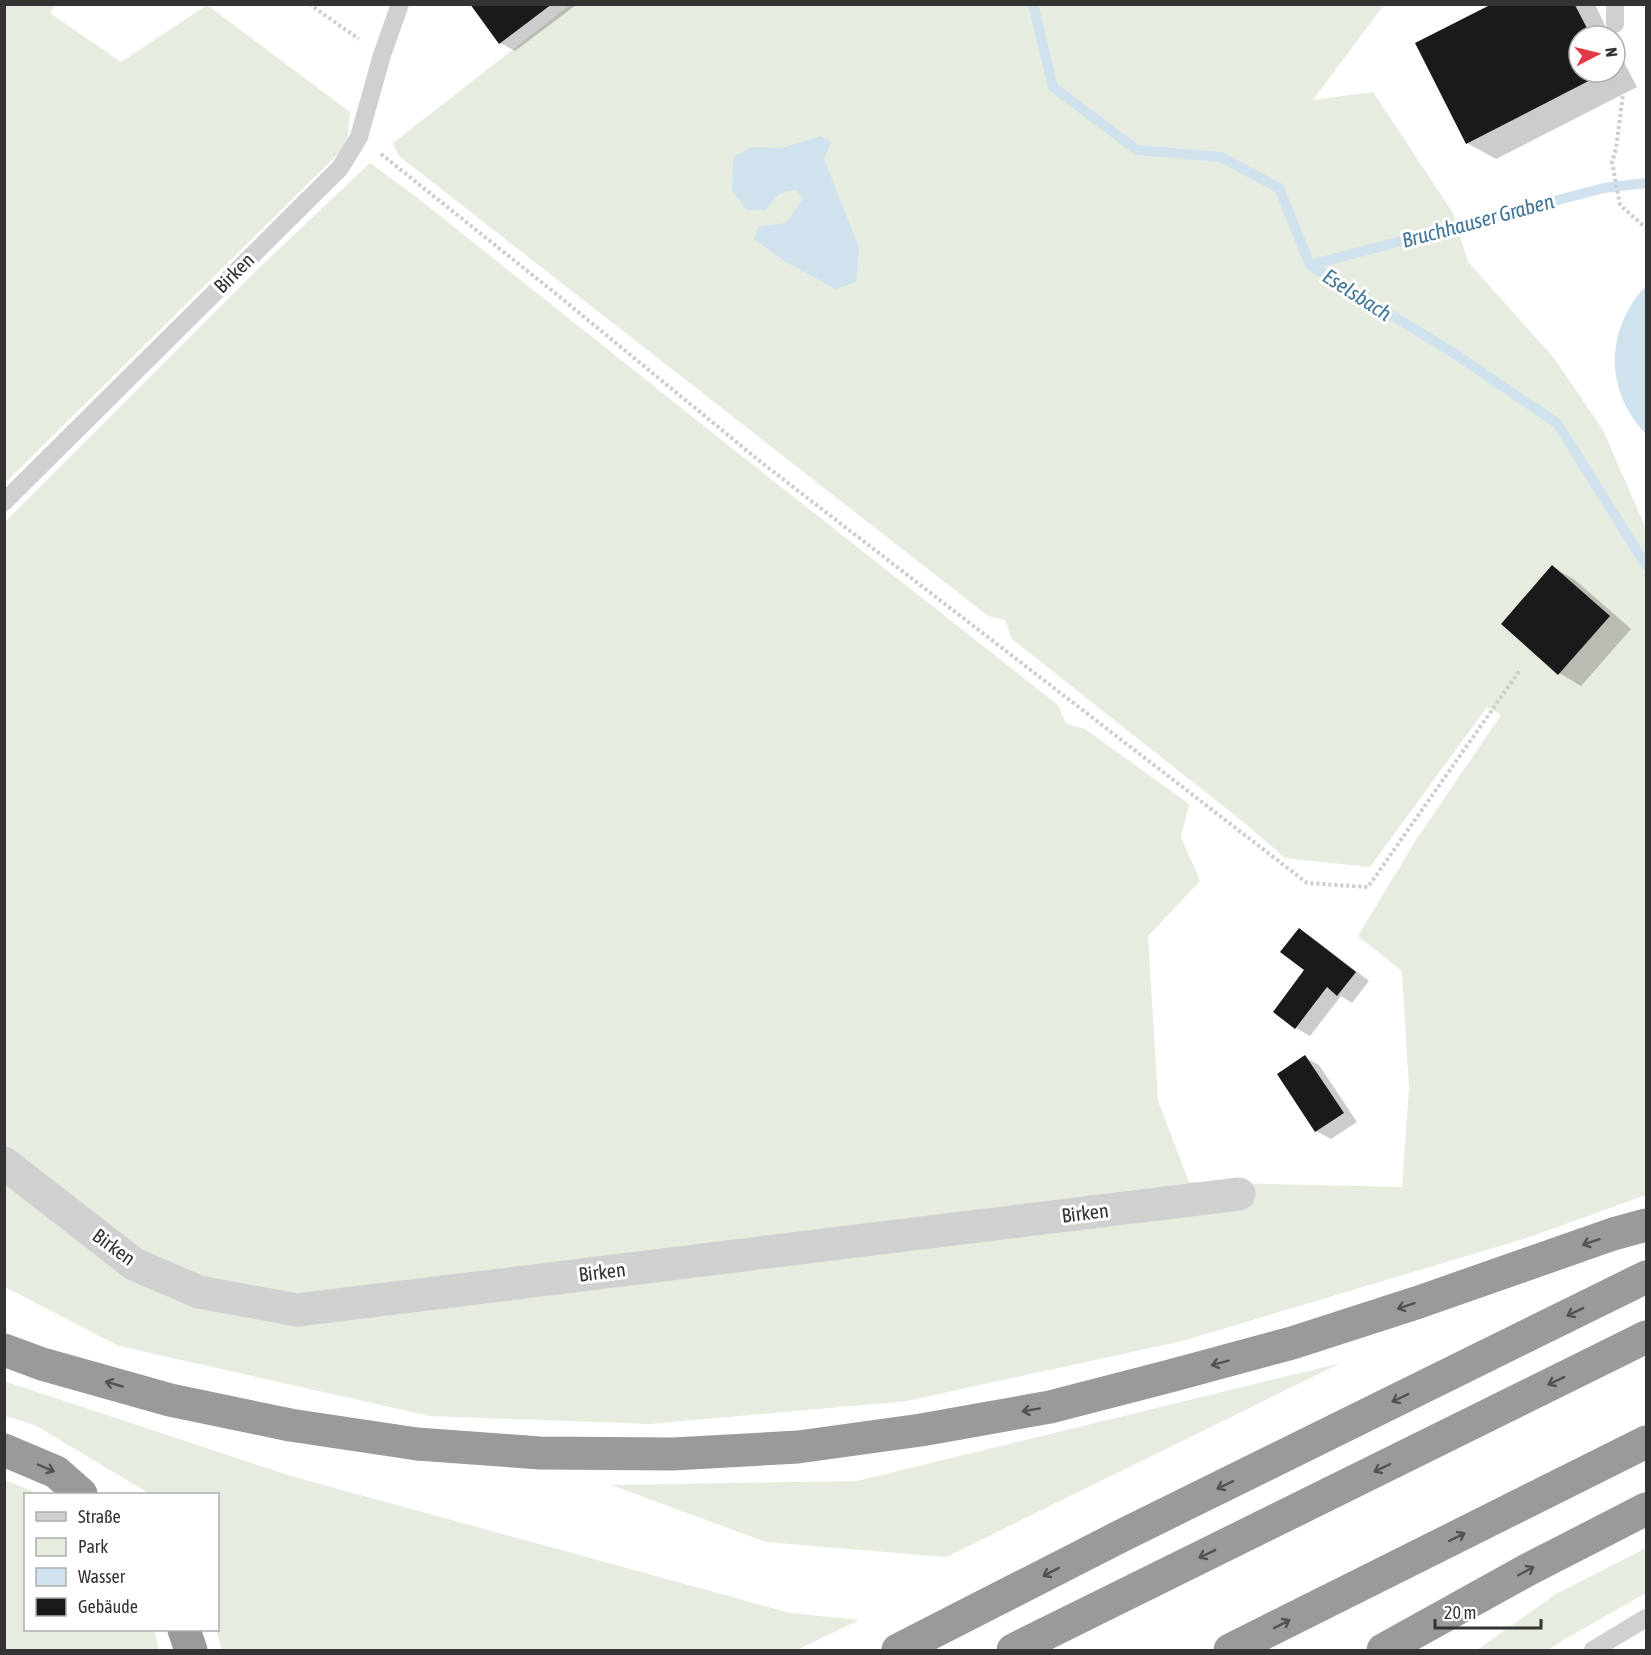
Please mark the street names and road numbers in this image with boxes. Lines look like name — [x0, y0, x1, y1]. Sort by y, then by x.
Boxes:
street label: Birken — [209, 248, 258, 297]
street label: Birken — [1060, 1198, 1110, 1227]
street label: Birken — [88, 1223, 140, 1270]
street label: Birken — [577, 1257, 627, 1286]

